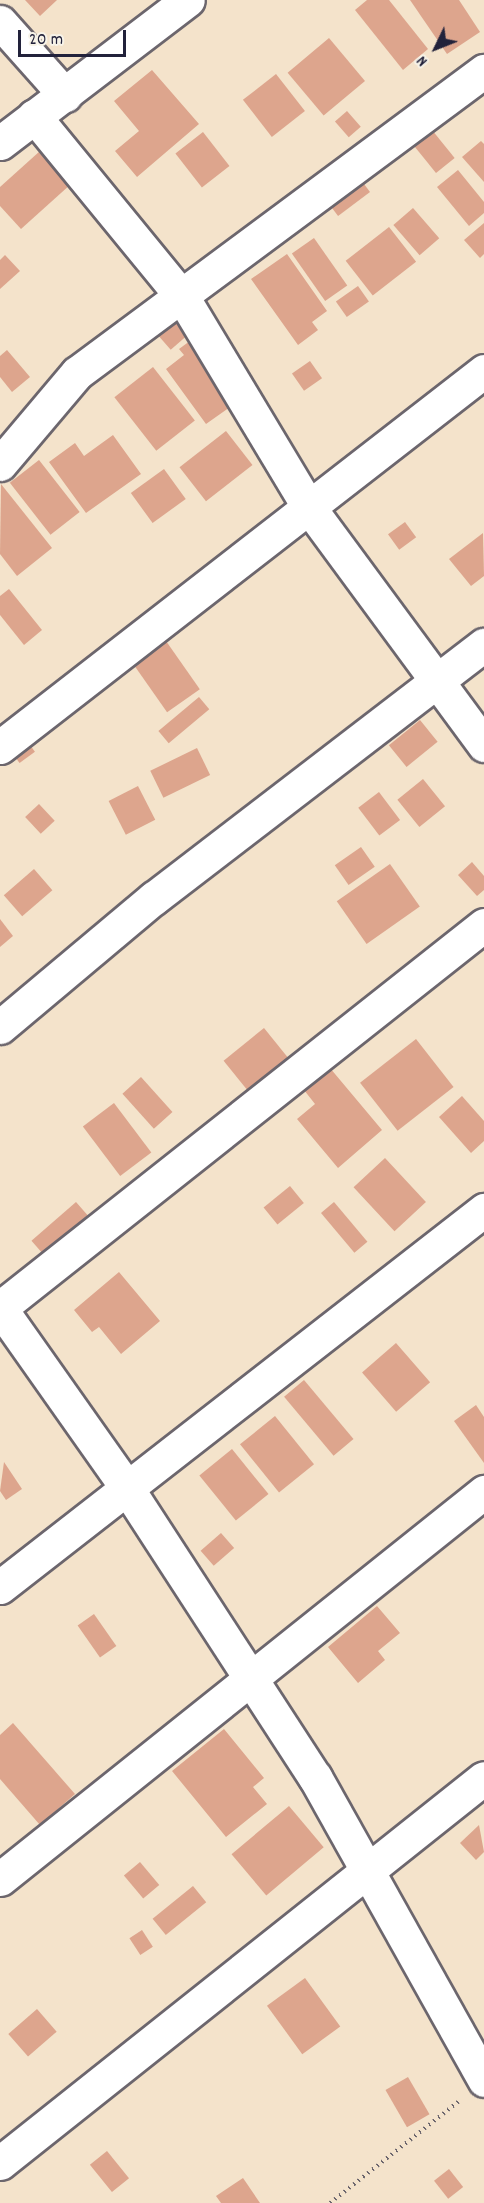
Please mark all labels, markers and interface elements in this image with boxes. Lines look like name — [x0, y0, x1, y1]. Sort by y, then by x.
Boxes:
scale bar — [21, 18, 129, 56]
north arrow — [406, 18, 466, 78]
text: 20 m — [29, 28, 63, 53]
text: N — [411, 50, 434, 71]

